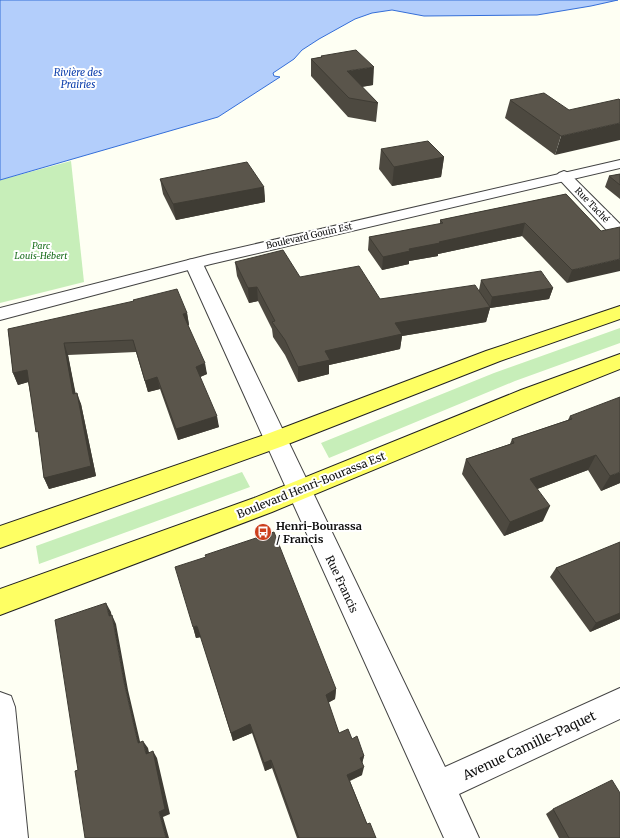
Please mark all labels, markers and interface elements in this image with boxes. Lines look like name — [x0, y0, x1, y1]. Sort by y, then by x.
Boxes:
water label: Rivière des Prairies — [54, 66, 102, 91]
street label: Rue Taché — [573, 185, 612, 225]
street label: Boulevard Gouin Est — [265, 220, 354, 251]
park label: Parc Louis-Hébert — [15, 240, 68, 261]
street label: Boulevard Henri-Bourassa Est — [235, 448, 388, 521]
place label: Henri-Bourassa / Francis — [276, 519, 362, 546]
bus stop icon: Henri-Bourassa / Francis — [253, 522, 273, 542]
street label: Rue Francis — [323, 553, 361, 615]
street label: Avenue Camille-Paquet — [459, 707, 599, 784]

